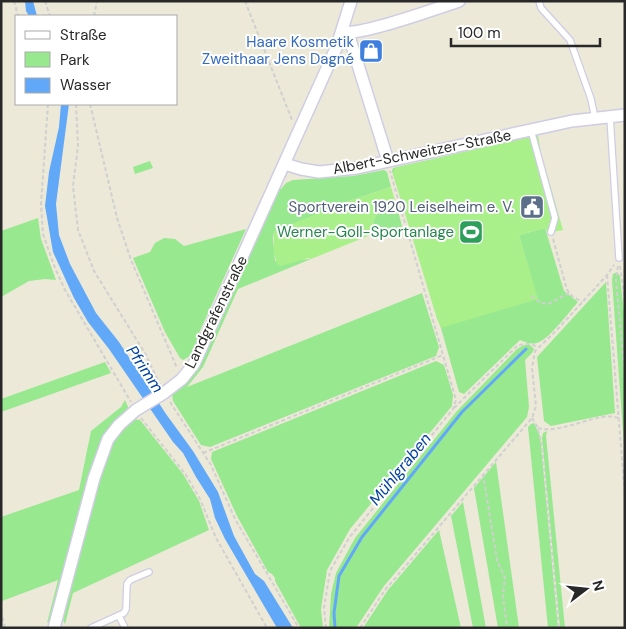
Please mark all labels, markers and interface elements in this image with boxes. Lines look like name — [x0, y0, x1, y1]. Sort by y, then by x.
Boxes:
legend — [15, 15, 178, 105]
scale bar — [451, 15, 600, 47]
text: 100 m — [458, 23, 501, 43]
text: Straße — [60, 25, 107, 45]
place label: Haare Kosmetik Zweithaar Jens Dagné — [202, 32, 354, 69]
shop icon: Haare Kosmetik Zweithaar Jens Dagné — [358, 38, 384, 64]
text: Park — [60, 50, 90, 70]
text: Wasser — [60, 75, 112, 95]
street label: Albert-Schweitzer-Straße — [331, 125, 513, 179]
public building icon: Sportverein 1920 Leiselheim e. V. — [519, 194, 545, 220]
place label: Sportverein 1920 Leiselheim e. V. — [288, 197, 514, 217]
sports icon: Werner-Goll-Sportanlage — [458, 219, 484, 245]
place label: Werner-Goll-Sportanlage — [277, 222, 454, 242]
street label: Landgrafenstraße — [180, 252, 252, 372]
water label: Pfrimm — [122, 341, 168, 397]
water label: Mühlgraben — [364, 428, 436, 510]
north arrow — [561, 564, 611, 614]
text: N — [588, 578, 609, 593]

